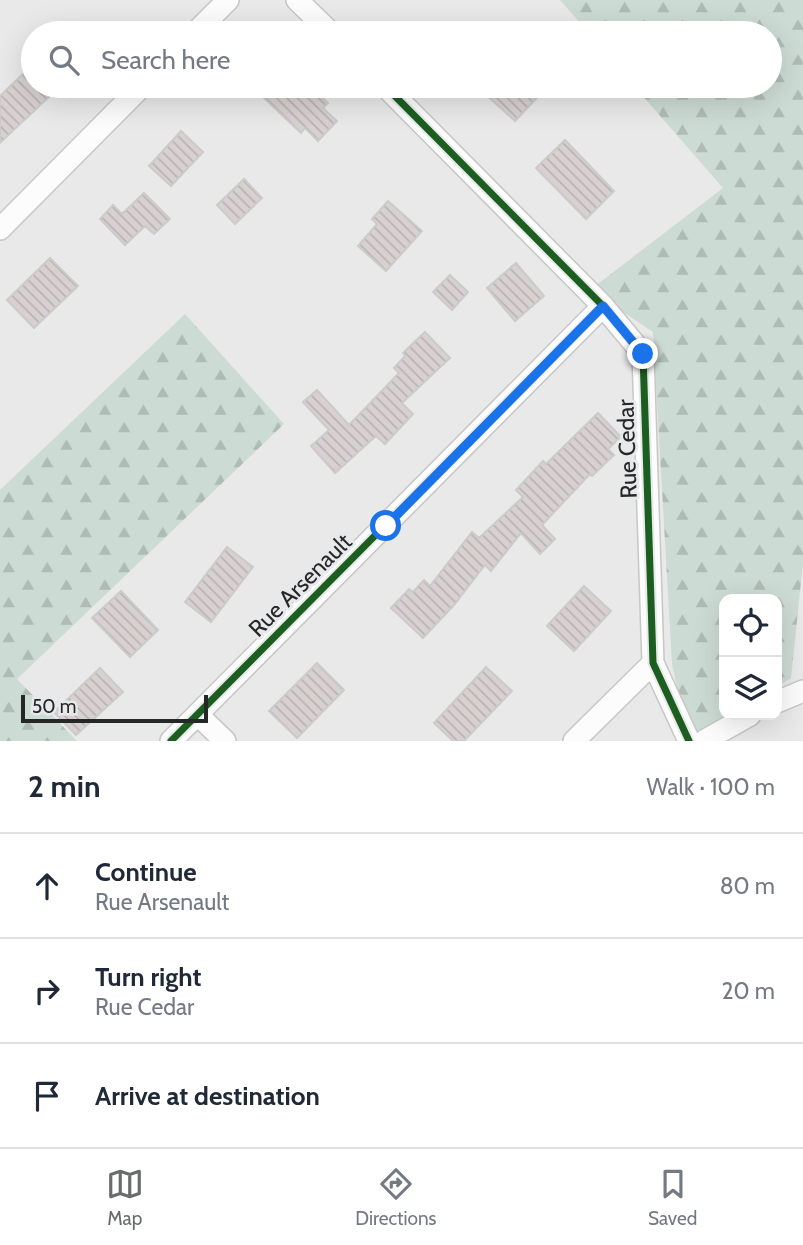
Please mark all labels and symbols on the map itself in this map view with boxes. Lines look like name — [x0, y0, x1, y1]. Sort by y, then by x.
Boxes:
route end — [627, 338, 658, 369]
street label: Rue Cedar — [611, 398, 643, 499]
route start — [370, 510, 401, 541]
street label: Rue Arsenault — [243, 527, 358, 642]
scale bar — [21, 692, 208, 724]

